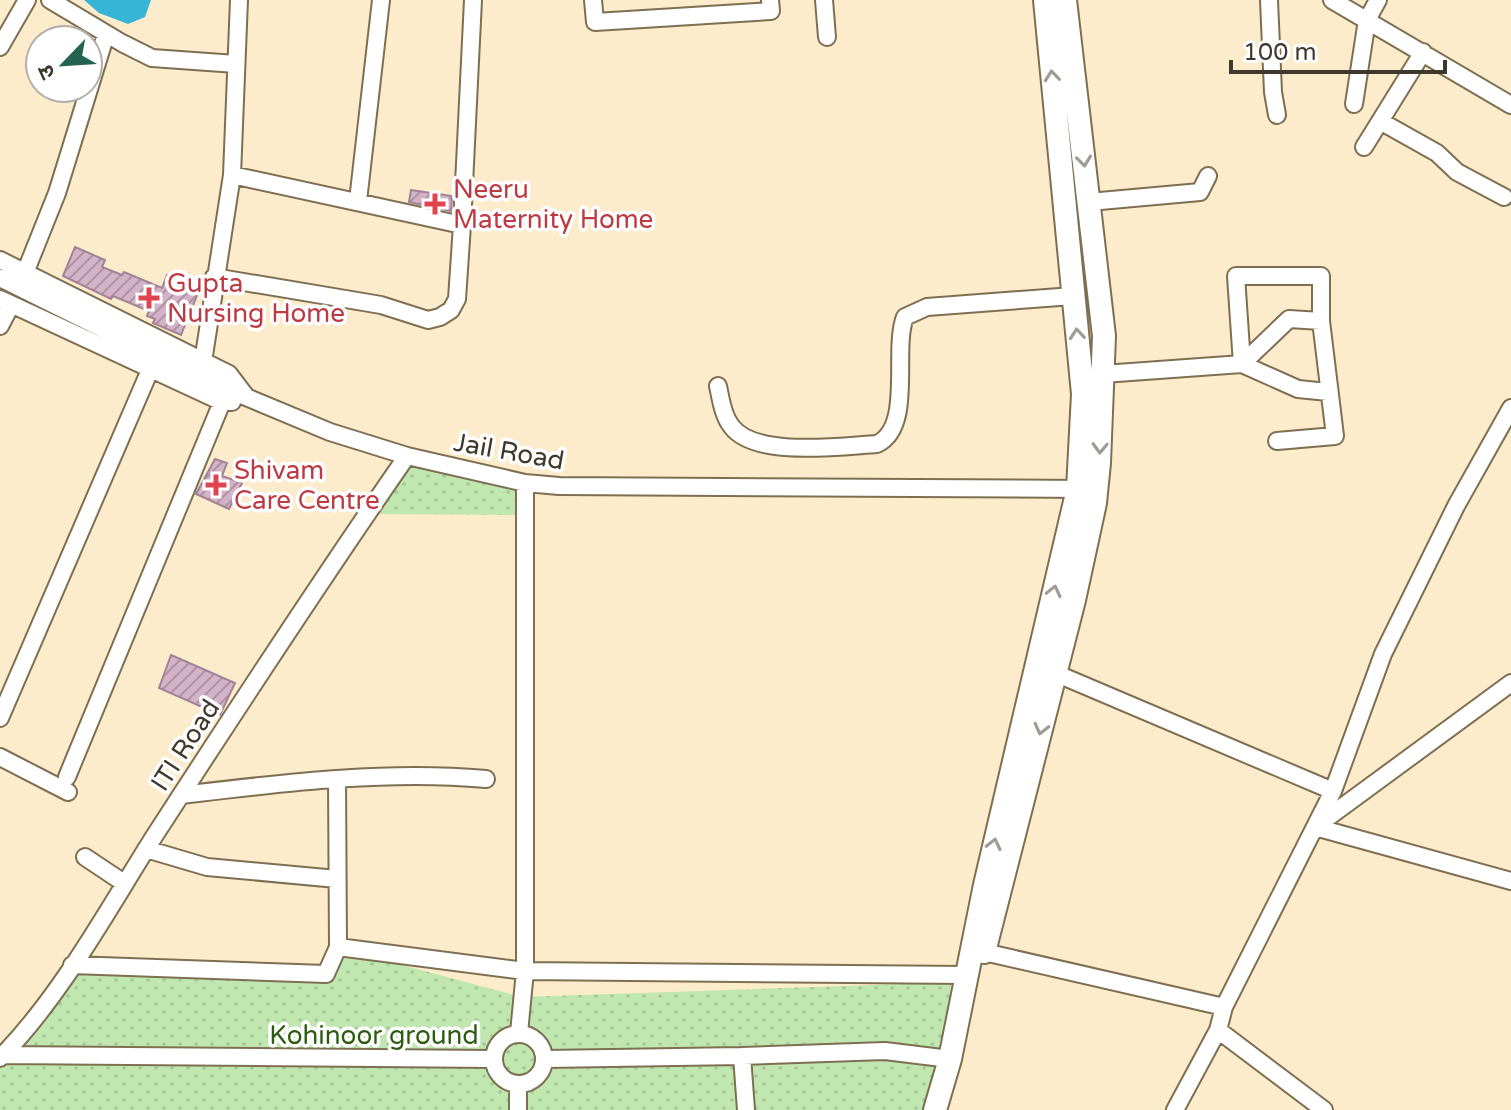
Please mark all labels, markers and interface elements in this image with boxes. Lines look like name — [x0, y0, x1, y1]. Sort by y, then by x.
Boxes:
north arrow — [24, 24, 104, 104]
scale bar — [1231, 24, 1445, 74]
text: 100 m — [1243, 38, 1317, 67]
text: उ — [32, 60, 61, 83]
one-way arrow — [1044, 69, 1061, 82]
one-way arrow — [1075, 154, 1092, 168]
place label: Neeru Maternity Home — [453, 174, 653, 235]
marker: Neeru Maternity Home — [424, 193, 446, 215]
place label: Gupta Nursing Home — [167, 268, 345, 329]
marker: Gupta Nursing Home — [138, 287, 160, 309]
one-way arrow — [1069, 327, 1086, 340]
street label: Jail Road — [451, 427, 567, 476]
one-way arrow — [1091, 442, 1108, 455]
place label: Shivam Care Centre — [234, 455, 380, 516]
marker: Shivam Care Centre — [205, 474, 227, 496]
one-way arrow — [1045, 585, 1062, 598]
street label: ITI Road — [144, 694, 226, 797]
one-way arrow — [1034, 722, 1051, 736]
one-way arrow — [985, 838, 1002, 851]
park label: Kohinoor ground — [269, 1020, 479, 1051]

